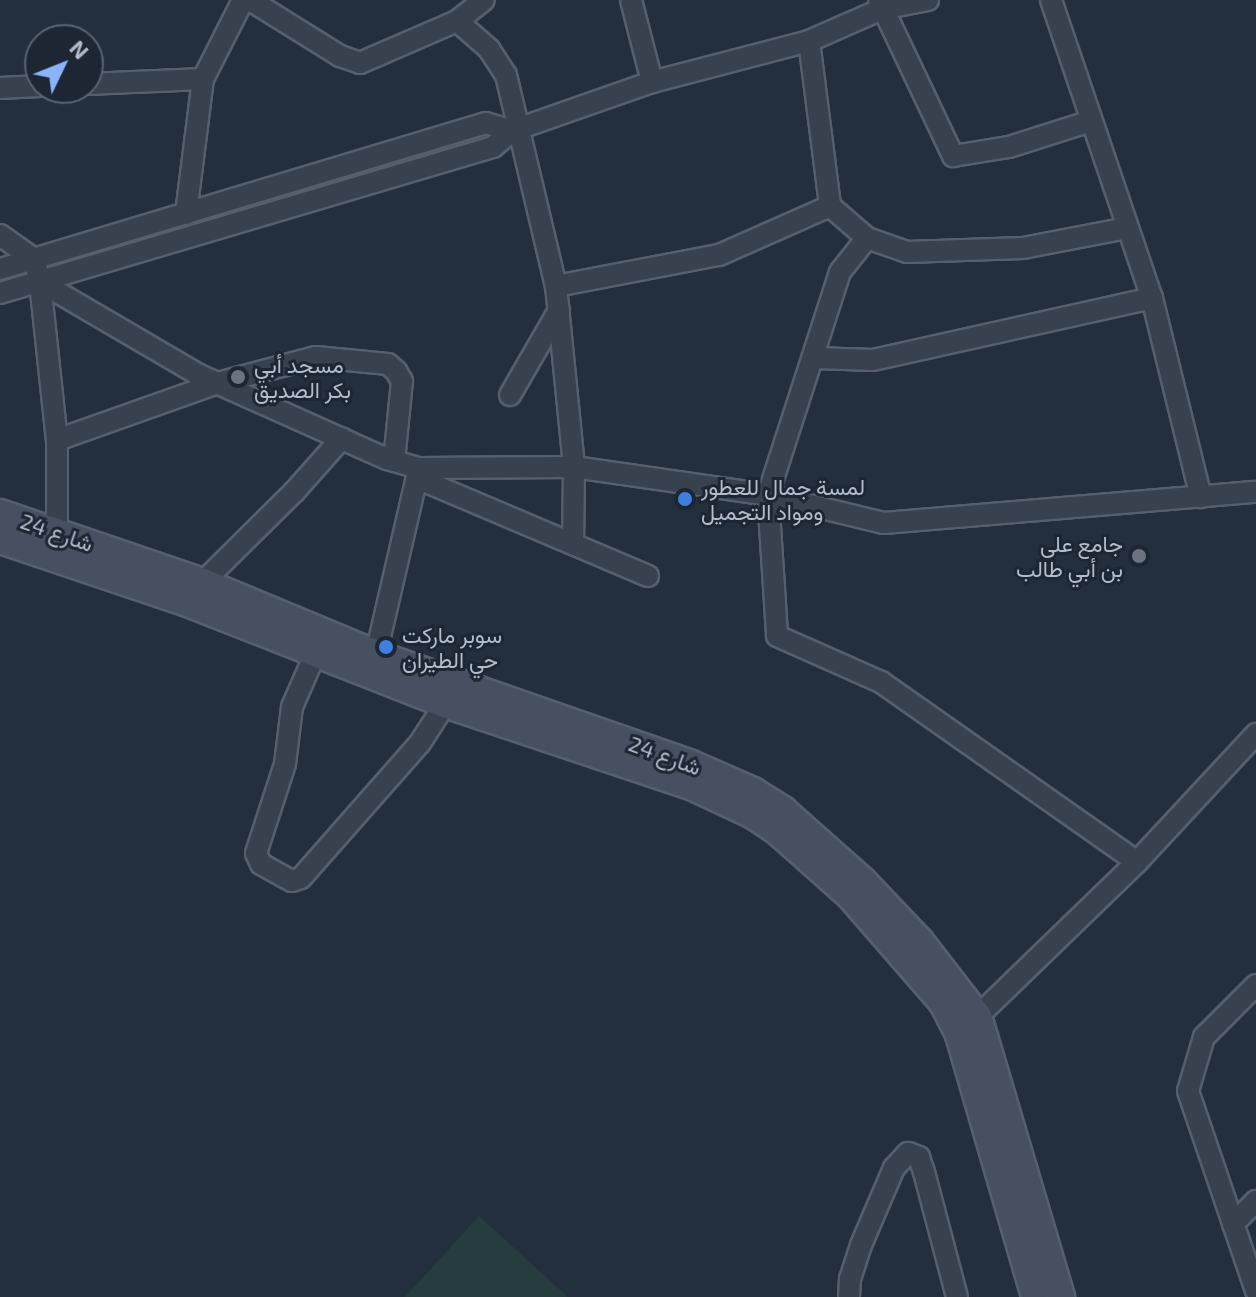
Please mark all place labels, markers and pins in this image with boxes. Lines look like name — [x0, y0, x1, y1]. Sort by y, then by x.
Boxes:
place label: مسجد أبي بكر الصديق — [254, 351, 351, 402]
marker: مسجد أبي بكر الصديق — [229, 368, 247, 386]
place label: لمسة جمال للعطور ومواد التجميل — [701, 473, 865, 524]
marker: لمسة جمال للعطور ومواد التجميل — [676, 490, 694, 508]
place label: جامع علي بن أبي طالب — [1016, 530, 1123, 582]
marker: جامع علي بن أبي طالب — [1130, 547, 1148, 565]
place label: سوبر ماركت حي الطيران — [402, 621, 502, 672]
marker: سوبر ماركت حي الطيران — [377, 638, 395, 656]

